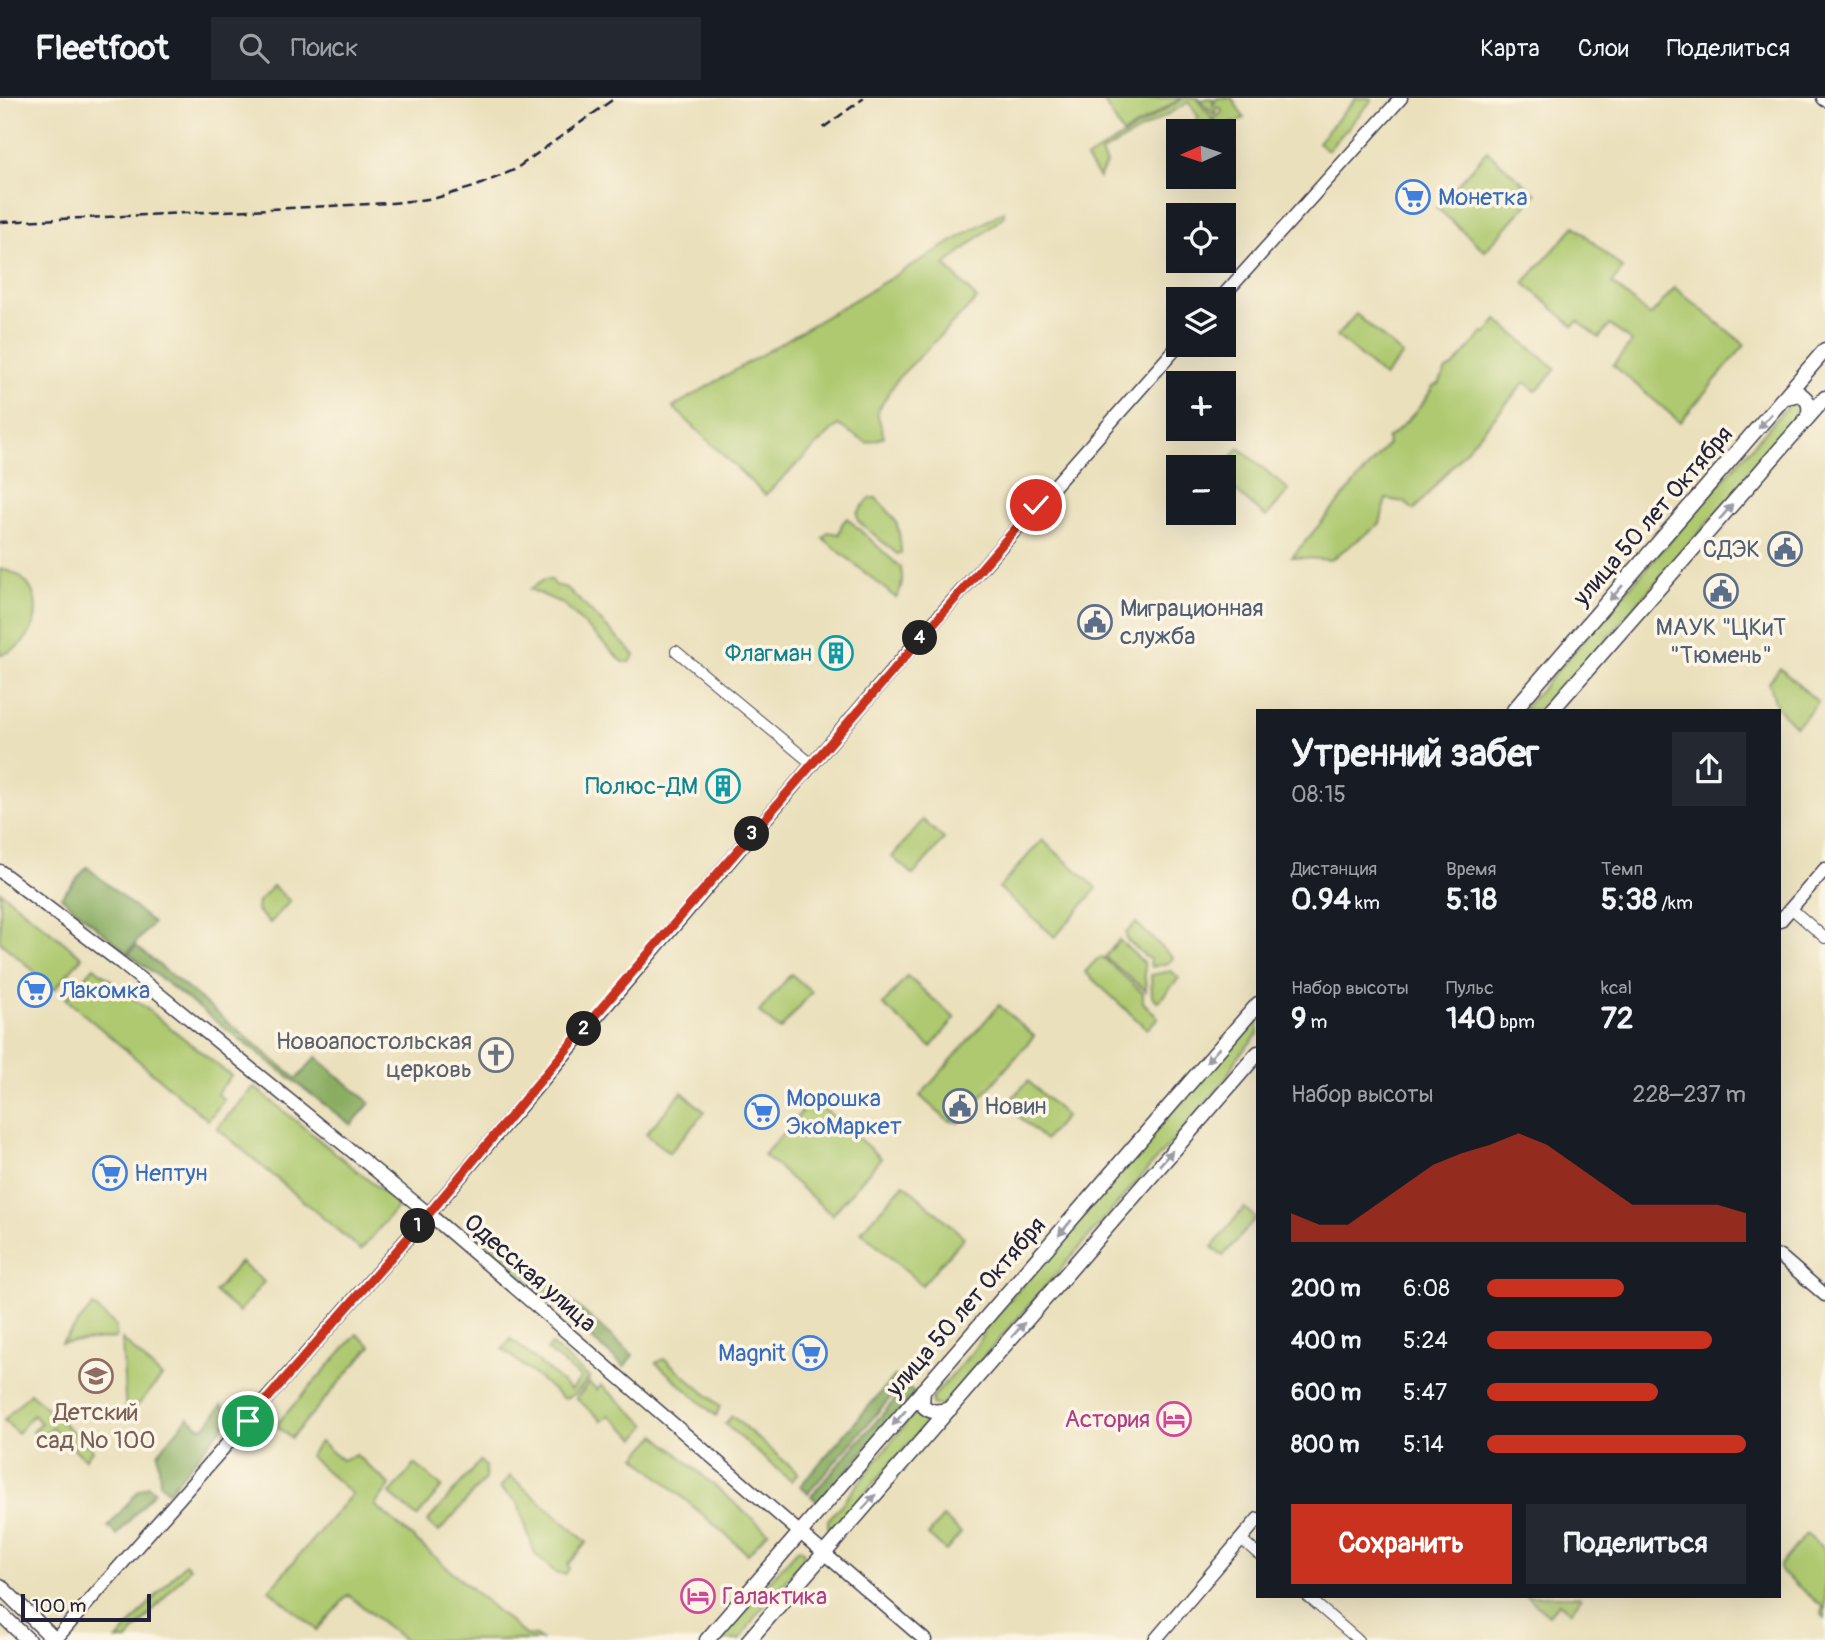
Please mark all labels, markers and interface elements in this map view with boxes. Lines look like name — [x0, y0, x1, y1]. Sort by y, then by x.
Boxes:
search box — [211, 17, 701, 80]
text: Fleetfoot — [35, 28, 169, 69]
icon: search — [235, 29, 273, 67]
text: Поиск — [291, 32, 358, 64]
text: Карта — [1480, 34, 1540, 63]
text: Слои — [1578, 34, 1629, 63]
text: Поделиться — [1667, 34, 1790, 63]
north arrow — [1166, 119, 1236, 189]
map controls — [1166, 119, 1236, 525]
supermarket icon: Монетка — [1394, 178, 1432, 216]
place label: Монетка — [1438, 183, 1528, 212]
button: locate — [1166, 203, 1236, 273]
button: layers — [1166, 287, 1236, 357]
button: + — [1166, 371, 1236, 441]
one-way arrow — [1757, 412, 1773, 430]
street label: улица 50 лет Октября — [1566, 420, 1739, 613]
button: − — [1166, 455, 1236, 525]
pin — [1006, 475, 1066, 535]
icon: check — [1017, 486, 1055, 524]
one-way arrow — [1718, 503, 1733, 520]
public building icon: СДЭК — [1766, 530, 1804, 568]
place label: СДЭК — [1703, 535, 1760, 564]
public building icon: МАУК "ЦКиТ "Тюмень" — [1702, 572, 1740, 610]
one-way arrow — [1608, 584, 1624, 602]
place label: Миграционная служба — [1120, 594, 1264, 651]
public building icon: Миграционная служба — [1076, 603, 1114, 641]
place label: МАУК "ЦКиТ "Тюмень" — [1656, 613, 1786, 670]
pin: 4 — [902, 620, 937, 656]
text: 4 — [914, 625, 925, 649]
building icon: Флагман — [817, 634, 855, 672]
place label: Флагман — [725, 639, 812, 668]
text: Утренний забег — [1291, 730, 1539, 778]
button: share — [1672, 732, 1746, 806]
building icon: Полюс-ДМ — [704, 767, 742, 805]
place label: Полюс-ДМ — [585, 772, 698, 801]
text: 08:15 — [1291, 780, 1346, 809]
pin: 3 — [734, 816, 770, 852]
text: 3 — [746, 821, 757, 845]
text: Дистанция — [1291, 857, 1377, 881]
text: Время — [1446, 857, 1497, 881]
text: Темп — [1601, 857, 1643, 881]
text: 0.94 — [1291, 881, 1351, 918]
text: 5:18 — [1446, 881, 1497, 918]
text: 5:38 — [1601, 881, 1657, 918]
text: km — [1351, 891, 1380, 915]
text: /km — [1657, 891, 1693, 915]
supermarket icon: Лакомка — [16, 971, 54, 1009]
place label: Лакомка — [59, 976, 150, 1005]
text: Набор высоты — [1291, 976, 1409, 1000]
text: Пульс — [1446, 976, 1494, 1000]
text: kcal — [1601, 976, 1632, 1000]
text: 9 — [1291, 1000, 1306, 1037]
text: 140 — [1446, 1000, 1496, 1037]
text: 72 — [1601, 1000, 1634, 1037]
text: m — [1306, 1010, 1327, 1034]
text: bpm — [1496, 1010, 1535, 1034]
pin: 2 — [566, 1012, 602, 1046]
text: 2 — [578, 1016, 589, 1040]
place label: Новоапостольская церковь — [276, 1027, 472, 1084]
church icon: Новоапостольская церковь — [477, 1036, 515, 1074]
one-way arrow — [1206, 1047, 1221, 1064]
text: Набор высоты — [1291, 1080, 1433, 1109]
text: 228–237 m — [1633, 1080, 1746, 1109]
place label: Морошка ЭкоМаркет — [786, 1084, 902, 1141]
public building icon: Новин — [941, 1087, 979, 1125]
place label: Новин — [984, 1092, 1047, 1121]
supermarket icon: Морошка ЭкоМаркет — [743, 1093, 781, 1131]
one-way arrow — [1158, 1149, 1173, 1166]
supermarket icon: Нептун — [91, 1154, 129, 1192]
place label: Нептун — [134, 1159, 208, 1188]
pin: 1 — [400, 1208, 436, 1244]
street label: Одесская улица — [458, 1208, 602, 1338]
street label: улица 50 лет Октября — [879, 1211, 1052, 1404]
text: 1 — [414, 1213, 421, 1237]
one-way arrow — [1058, 1220, 1073, 1237]
text: 200 m — [1291, 1274, 1361, 1303]
text: 6:08 — [1403, 1274, 1450, 1303]
one-way arrow — [1010, 1321, 1026, 1339]
text: 400 m — [1291, 1326, 1361, 1355]
text: 5:24 — [1403, 1326, 1448, 1355]
supermarket icon: Magnit — [791, 1334, 829, 1372]
place label: Magnit — [718, 1339, 786, 1368]
school or university icon: Детский сад № 100 — [77, 1357, 115, 1395]
text: 600 m — [1291, 1378, 1361, 1407]
text: 5:47 — [1403, 1378, 1447, 1407]
pin — [218, 1391, 278, 1451]
place label: Детский сад № 100 — [36, 1398, 156, 1455]
hotel icon: Астория — [1155, 1400, 1193, 1438]
icon: arrive — [229, 1402, 267, 1440]
place label: Астория — [1065, 1405, 1150, 1434]
one-way arrow — [892, 1409, 907, 1426]
text: 800 m — [1291, 1430, 1359, 1459]
text: 5:14 — [1403, 1430, 1444, 1459]
one-way arrow — [861, 1493, 877, 1511]
button: Сохранить — [1291, 1504, 1512, 1584]
button: Поделиться — [1526, 1504, 1746, 1584]
hotel icon: Галактика — [679, 1577, 717, 1615]
place label: Галактика — [722, 1582, 827, 1611]
scale bar — [21, 1591, 150, 1623]
text: 100 m — [32, 1594, 86, 1618]

